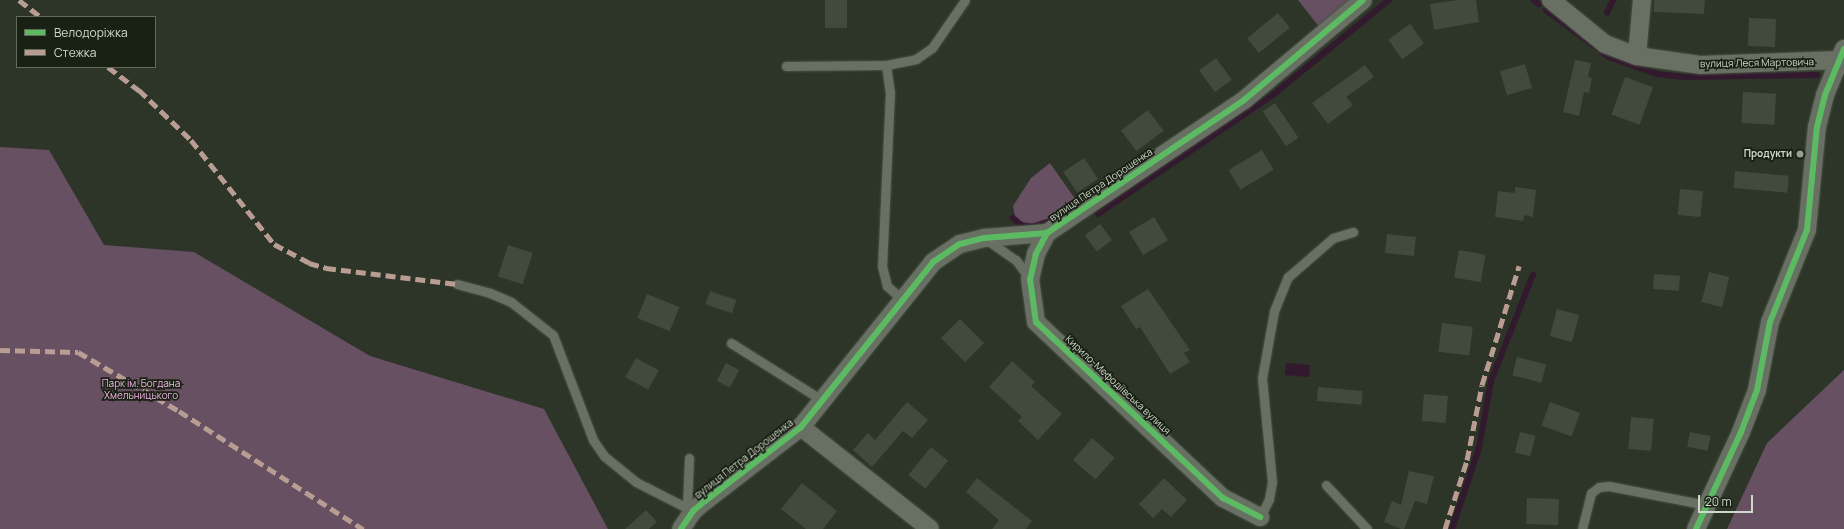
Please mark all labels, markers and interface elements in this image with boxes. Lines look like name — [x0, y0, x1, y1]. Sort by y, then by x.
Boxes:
legend — [16, 16, 156, 68]
text: Велодоріжка — [54, 24, 128, 41]
text: Стежка — [54, 44, 96, 61]
street label: вулиця Леся Мартовича — [1700, 56, 1814, 70]
street label: вулиця Петра Дорошенка — [1047, 146, 1155, 224]
place label: Продукти — [1744, 148, 1792, 160]
marker: Продукти — [1795, 149, 1805, 159]
street label: Кирило-Мефодіївська вулиця — [1063, 333, 1173, 437]
park label: Парк ім. Богдана Хмельницького — [102, 377, 180, 400]
street label: вулиця Петра Дорошенка — [692, 417, 796, 501]
scale bar — [1700, 487, 1755, 513]
text: 20 m — [1705, 493, 1732, 510]

